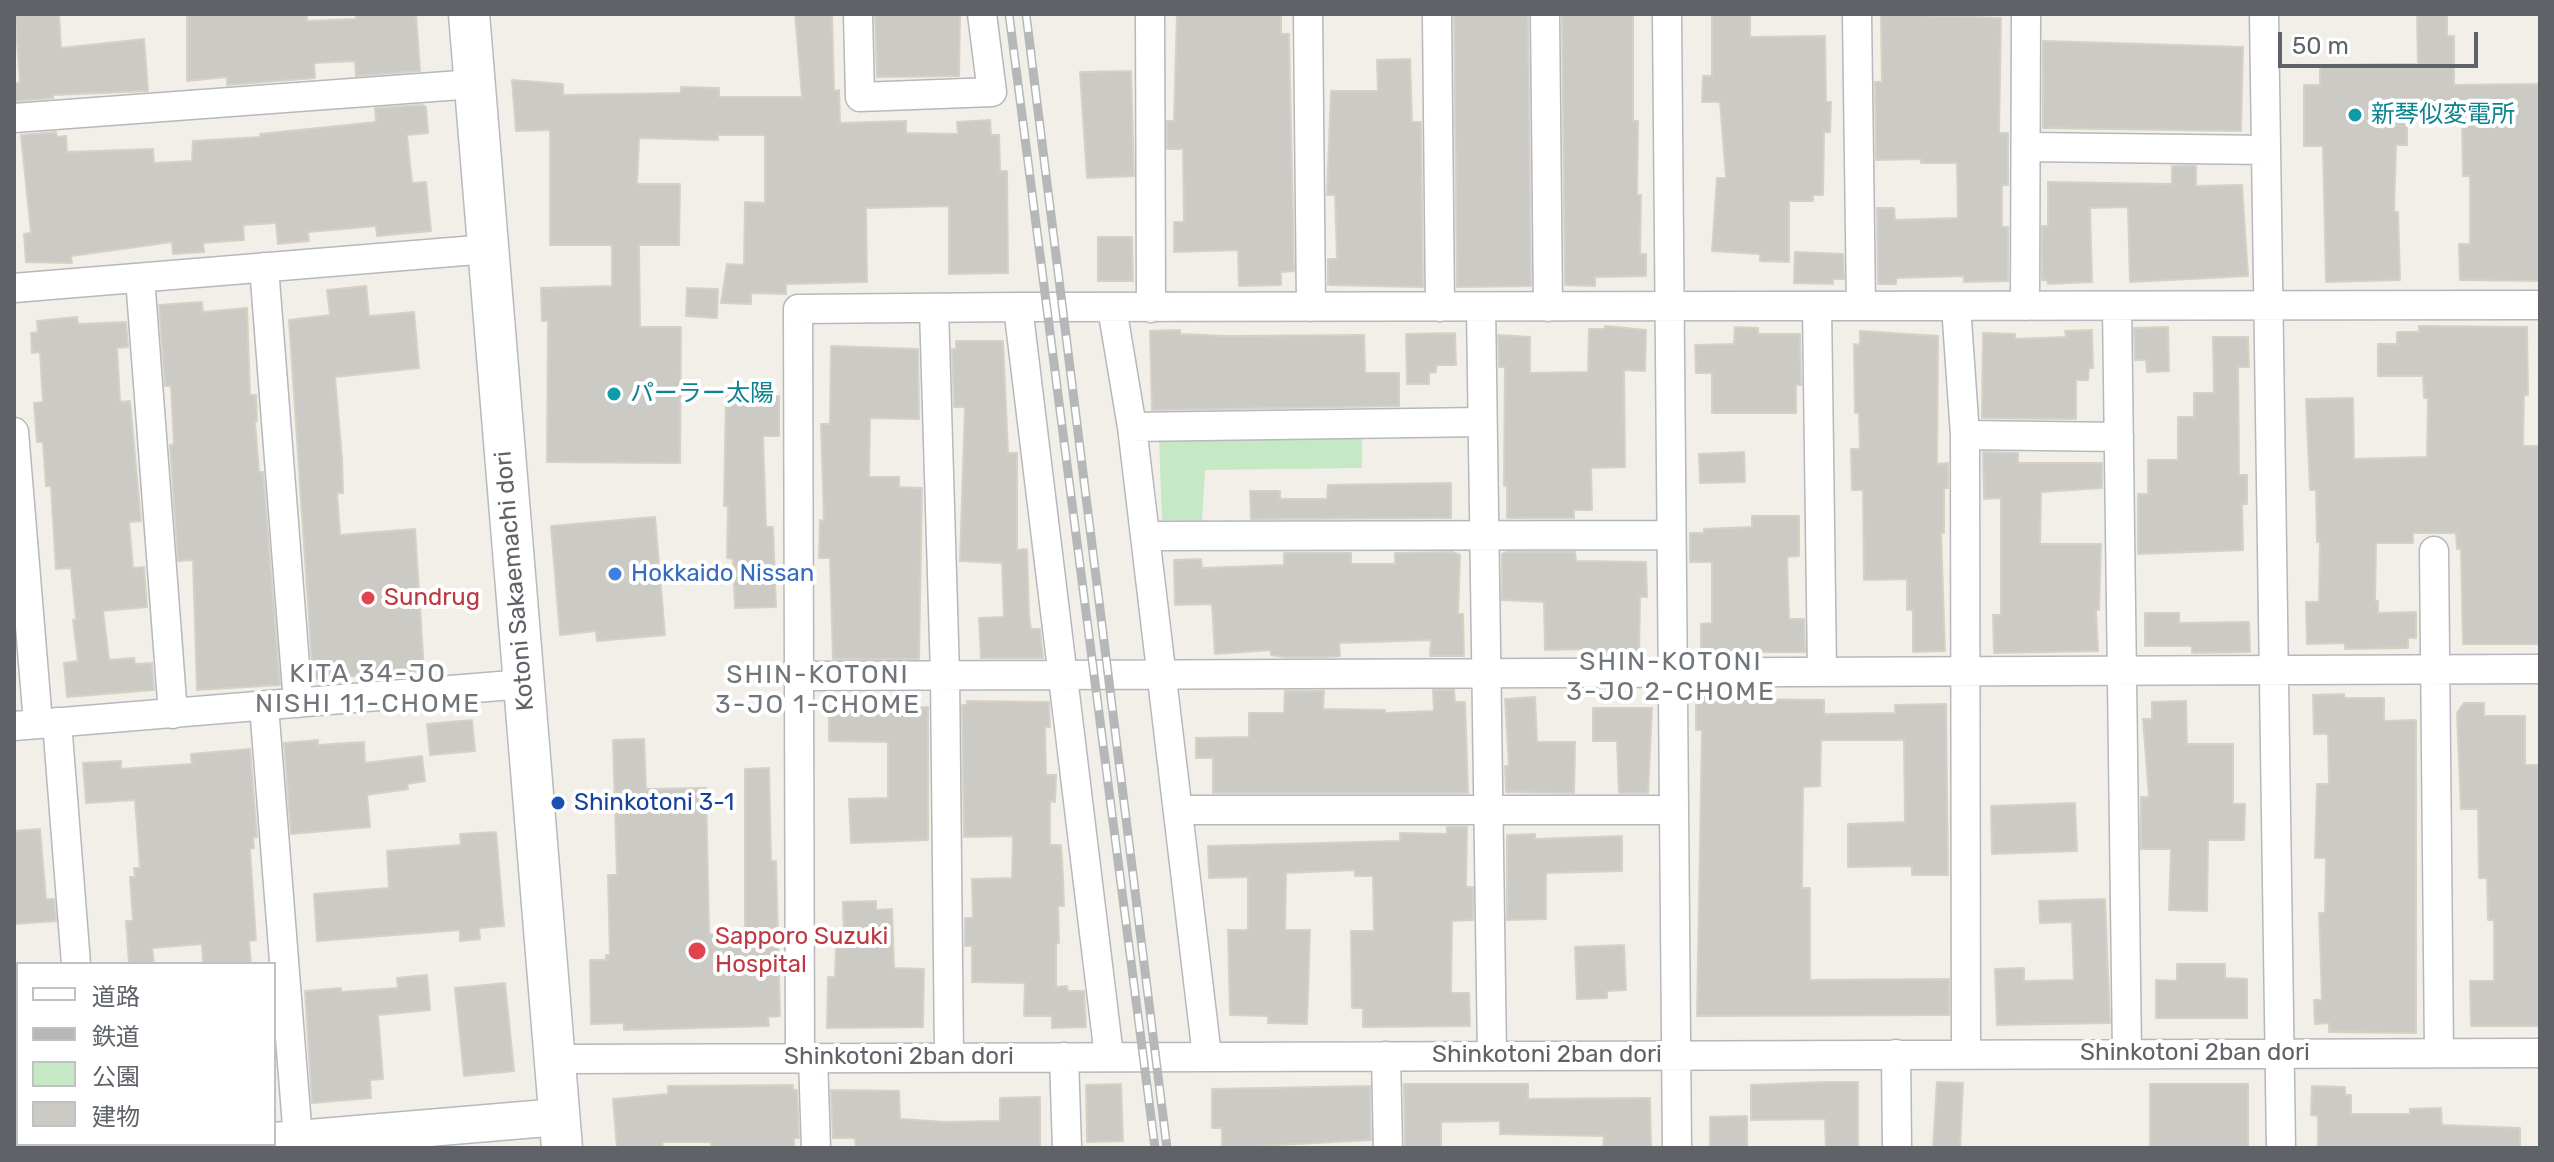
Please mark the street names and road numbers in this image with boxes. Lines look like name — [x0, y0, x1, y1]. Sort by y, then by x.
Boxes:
street label: Kotoni Sakaemachi dori — [489, 450, 541, 712]
street label: Shinkotoni 2ban dori — [2080, 1039, 2310, 1067]
street label: Shinkotoni 2ban dori — [1432, 1041, 1662, 1069]
street label: Shinkotoni 2ban dori — [784, 1043, 1014, 1071]

